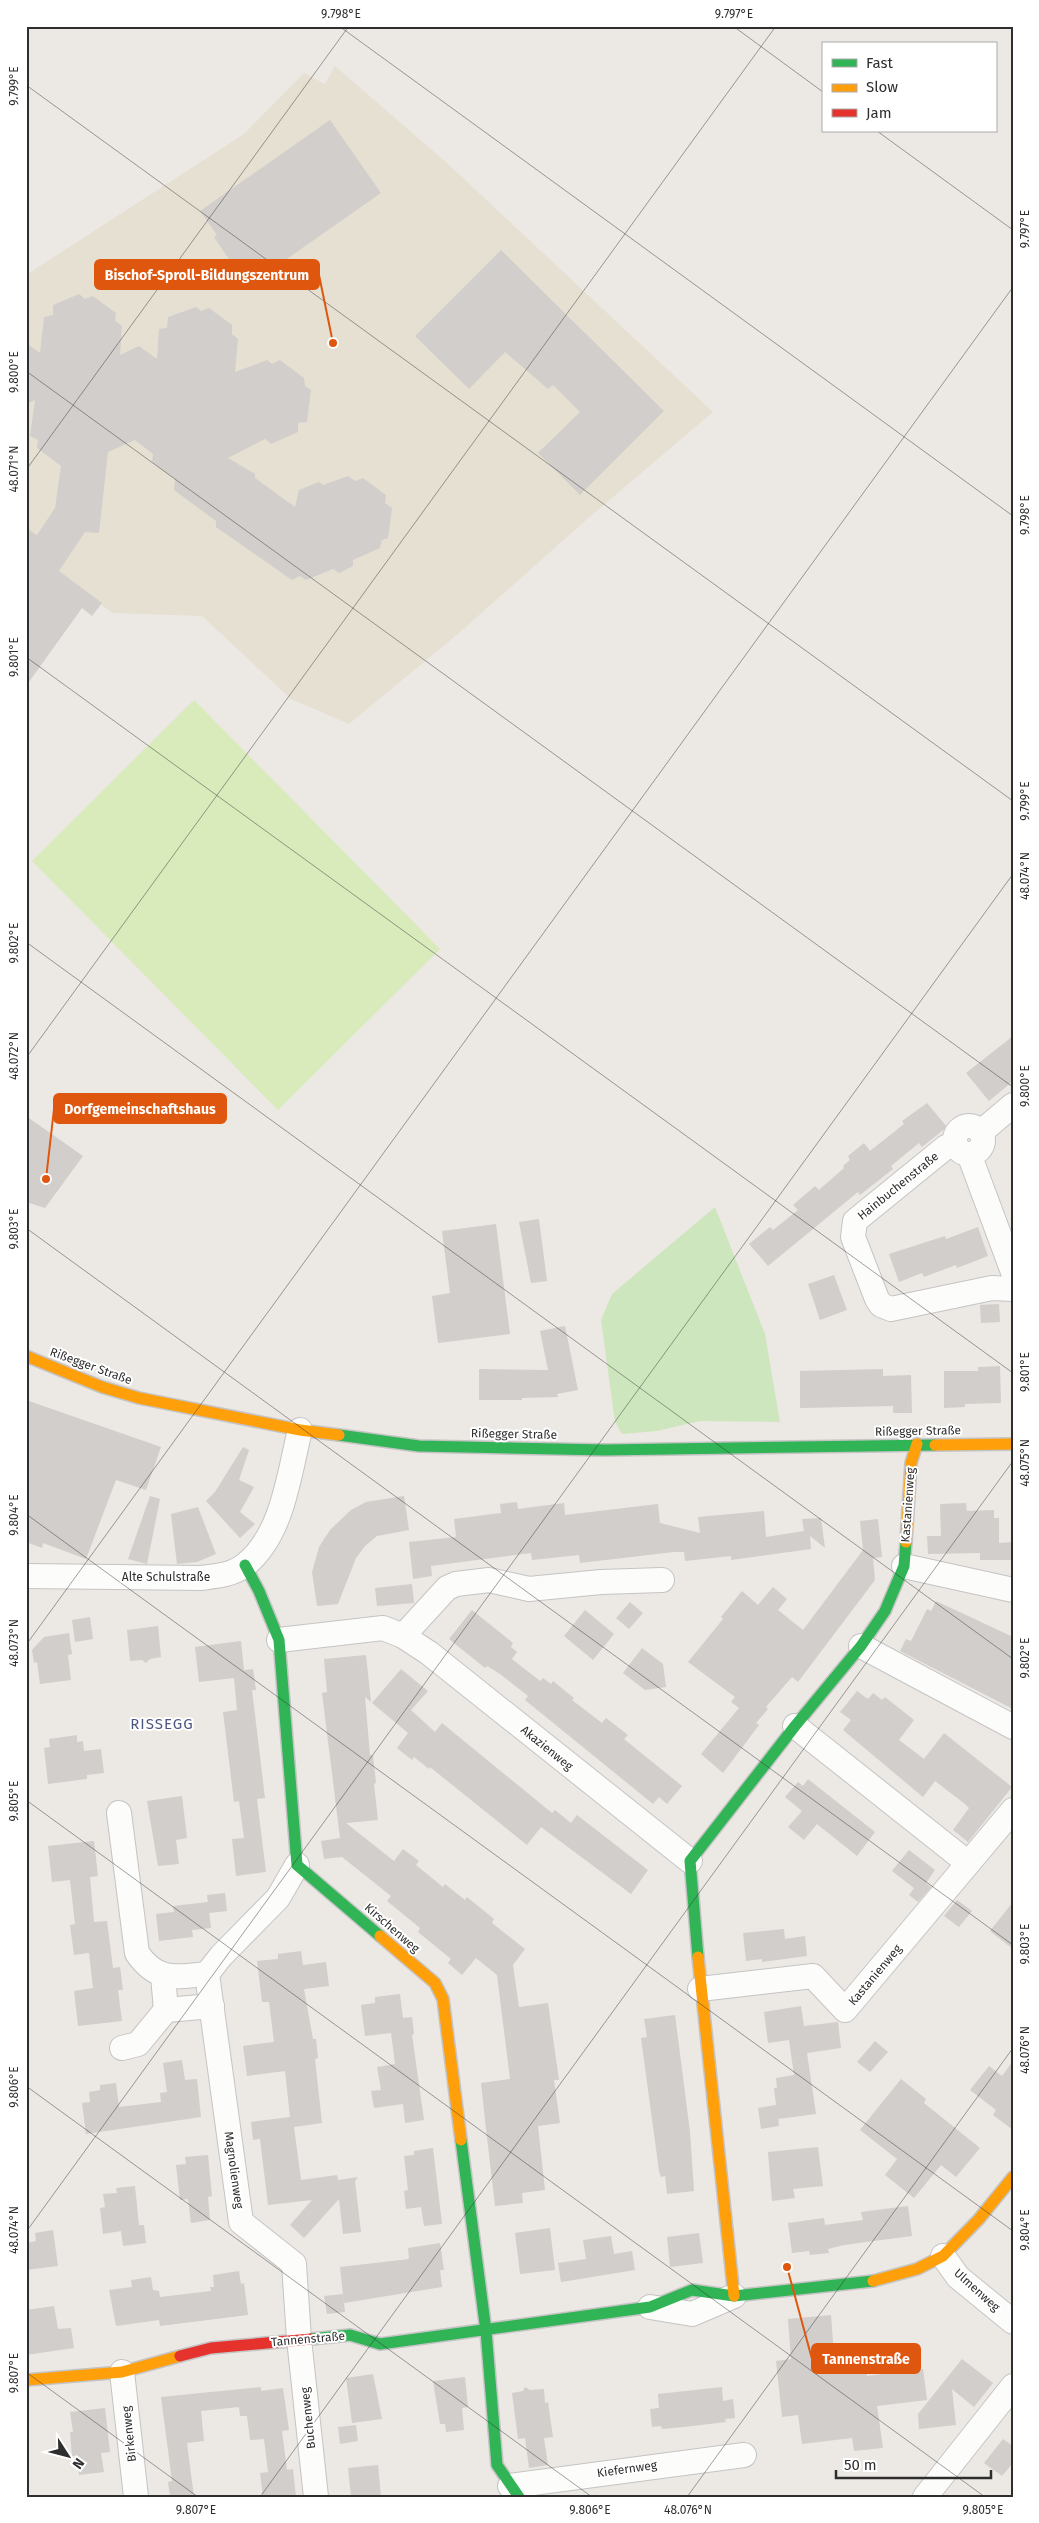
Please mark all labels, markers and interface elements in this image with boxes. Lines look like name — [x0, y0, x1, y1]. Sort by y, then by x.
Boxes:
text: 9.798°E — [321, 7, 361, 21]
text: 9.797°E — [715, 7, 753, 21]
legend — [822, 42, 996, 132]
text: Fast — [866, 54, 893, 72]
text: 9.799°E — [7, 66, 21, 106]
text: Slow — [866, 78, 898, 96]
text: Jam — [866, 104, 892, 122]
text: 9.797°E — [1018, 210, 1032, 248]
callout: Bischof-Sproll-Bildungszentrum — [95, 260, 319, 289]
text: Bischof-Sproll-Bildungszentrum — [105, 267, 309, 284]
text: 9.800°E — [7, 351, 21, 393]
text: 48.071°N — [7, 446, 21, 492]
text: 9.798°E — [1018, 495, 1032, 535]
text: 9.801°E — [7, 637, 21, 677]
text: 9.799°E — [1018, 781, 1032, 821]
text: 48.074°N — [1018, 852, 1032, 900]
text: 9.802°E — [7, 923, 21, 963]
text: 48.072°N — [7, 1032, 21, 1080]
text: 9.800°E — [1018, 1065, 1032, 1107]
callout: Dorfgemeinschaftshaus — [54, 1094, 226, 1123]
text: Dorfgemeinschaftshaus — [64, 1101, 216, 1118]
street label: Hainbuchenstraße — [855, 1149, 941, 1223]
text: 9.803°E — [7, 1208, 21, 1250]
street label: Rißegger Straße — [48, 1345, 134, 1387]
text: 9.801°E — [1018, 1352, 1032, 1392]
street label: Rißegger Straße — [875, 1423, 961, 1439]
street label: Rißegger Straße — [471, 1426, 557, 1442]
text: 48.075°N — [1018, 1439, 1032, 1487]
street label: Kastanienweg — [898, 1466, 918, 1543]
text: 9.804°E — [7, 1494, 21, 1536]
street label: Alte Schulstraße — [122, 1570, 210, 1584]
text: 48.073°N — [7, 1619, 21, 1667]
text: 9.802°E — [1018, 1638, 1032, 1678]
district label: RISSEGG — [130, 1715, 194, 1733]
street label: Akazienweg — [518, 1723, 576, 1774]
text: 9.805°E — [7, 1780, 21, 1822]
street label: Kirschenweg — [362, 1900, 423, 1956]
text: 9.803°E — [1018, 1923, 1032, 1965]
street label: Kastanienweg — [845, 1941, 905, 2008]
text: 48.076°N — [1018, 2026, 1032, 2074]
text: 9.806°E — [7, 2066, 21, 2108]
street label: Magnolienweg — [222, 2130, 246, 2210]
text: 48.074°N — [7, 2206, 21, 2254]
text: 9.804°E — [1018, 2209, 1032, 2251]
street label: Ulmenweg — [951, 2266, 1003, 2315]
street label: Tannenstraße — [270, 2329, 346, 2349]
callout: Tannenstraße — [812, 2344, 920, 2373]
text: Tannenstraße — [822, 2351, 910, 2368]
text: 9.807°E — [7, 2353, 21, 2393]
street label: Buchenweg — [298, 2386, 318, 2450]
street label: Birkenweg — [119, 2405, 139, 2463]
north arrow — [42, 2430, 92, 2480]
scale bar — [836, 2448, 992, 2480]
text: N — [69, 2455, 88, 2472]
text: 50 m — [844, 2456, 877, 2474]
street label: Kiefernweg — [596, 2458, 659, 2480]
text: 9.807°E — [176, 2503, 216, 2517]
text: 9.806°E — [569, 2503, 611, 2517]
text: 48.076°N — [664, 2503, 712, 2517]
text: 9.805°E — [962, 2503, 1004, 2517]

